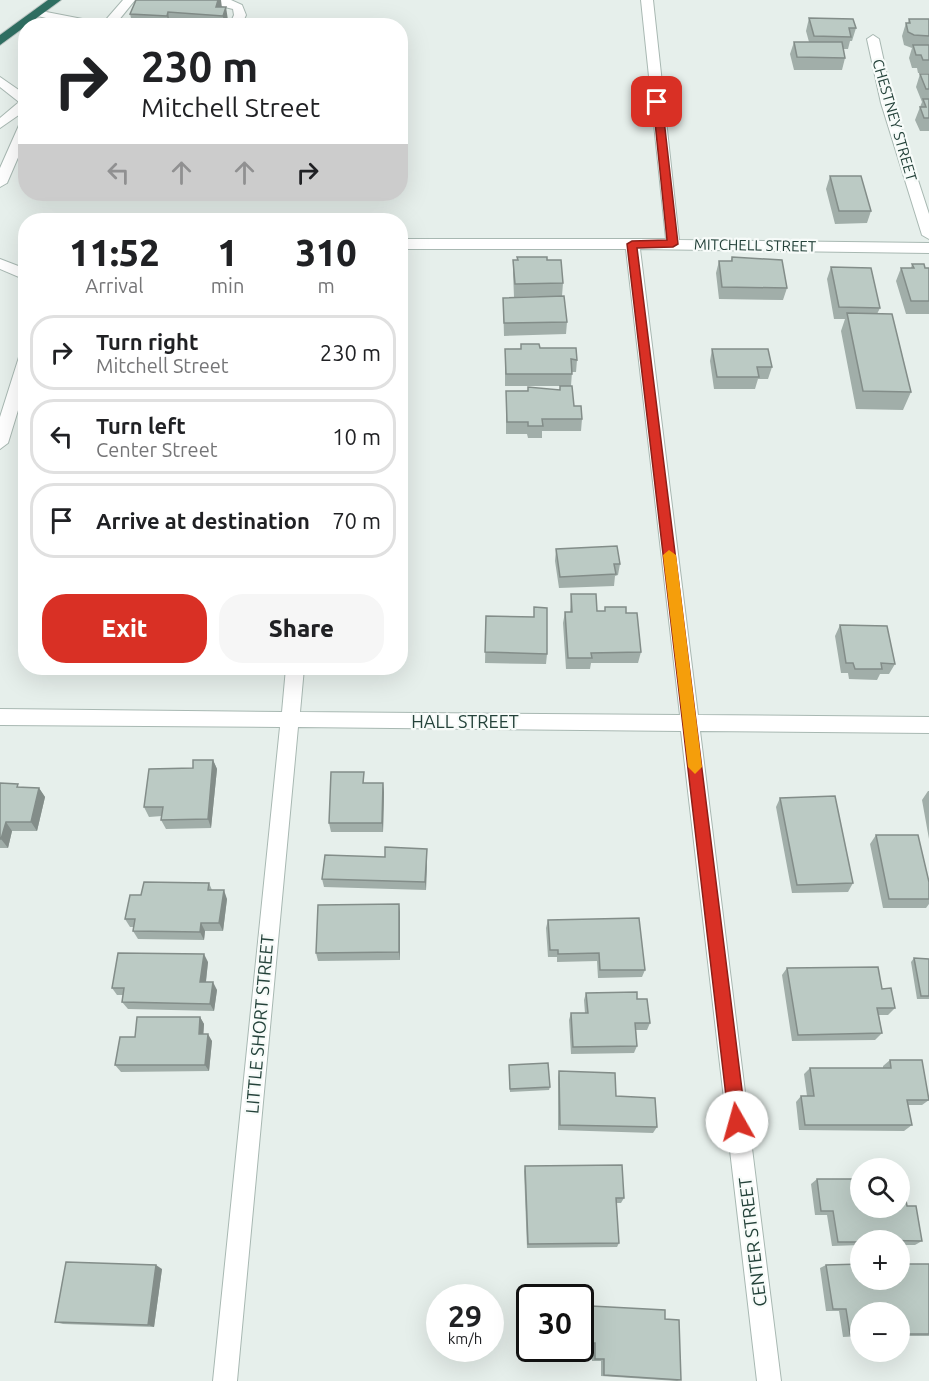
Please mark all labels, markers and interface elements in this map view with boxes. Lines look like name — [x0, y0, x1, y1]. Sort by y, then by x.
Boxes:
icon: right — [42, 42, 120, 120]
text: 230 m — [141, 43, 258, 90]
street label: CHESTNEY STREET — [869, 57, 921, 184]
pin — [631, 76, 682, 127]
icon: arrive — [640, 85, 673, 118]
text: Mitchell Street — [141, 92, 320, 122]
icon: left — [102, 156, 135, 189]
icon: ahead — [165, 156, 198, 189]
icon: ahead — [228, 156, 261, 189]
icon: right — [291, 156, 324, 189]
text: 11:52 — [69, 232, 159, 273]
text: 1 — [217, 232, 238, 273]
text: 310 — [296, 232, 357, 273]
street label: MITCHELL STREET — [694, 235, 817, 255]
text: Arrival — [85, 274, 144, 297]
text: min — [211, 274, 244, 297]
text: m — [318, 274, 335, 297]
text: Turn right — [96, 329, 198, 354]
icon: right — [45, 336, 78, 369]
text: 230 m — [320, 340, 381, 365]
text: Mitchell Street — [96, 354, 229, 377]
text: Turn left — [96, 413, 186, 438]
icon: left — [45, 420, 78, 453]
text: 10 m — [332, 424, 381, 449]
text: Center Street — [96, 438, 218, 461]
icon: arrive — [45, 504, 78, 537]
text: Arrive at destination — [96, 508, 310, 533]
text: 70 m — [332, 508, 381, 533]
button: Exit — [42, 594, 207, 663]
button: Share — [219, 594, 384, 663]
street label: HALL STREET — [411, 711, 519, 731]
street label: LITTLE SHORT STREET — [241, 934, 277, 1114]
position arrow — [705, 1090, 769, 1154]
map controls — [850, 1158, 910, 1362]
button: search — [850, 1158, 910, 1218]
street label: CENTER STREET — [734, 1176, 770, 1308]
button: + — [850, 1230, 910, 1290]
speed limit sign: 30 — [516, 1284, 594, 1362]
text: 29 — [448, 1299, 482, 1333]
button: − — [850, 1302, 910, 1362]
text: km/h — [448, 1330, 482, 1347]

